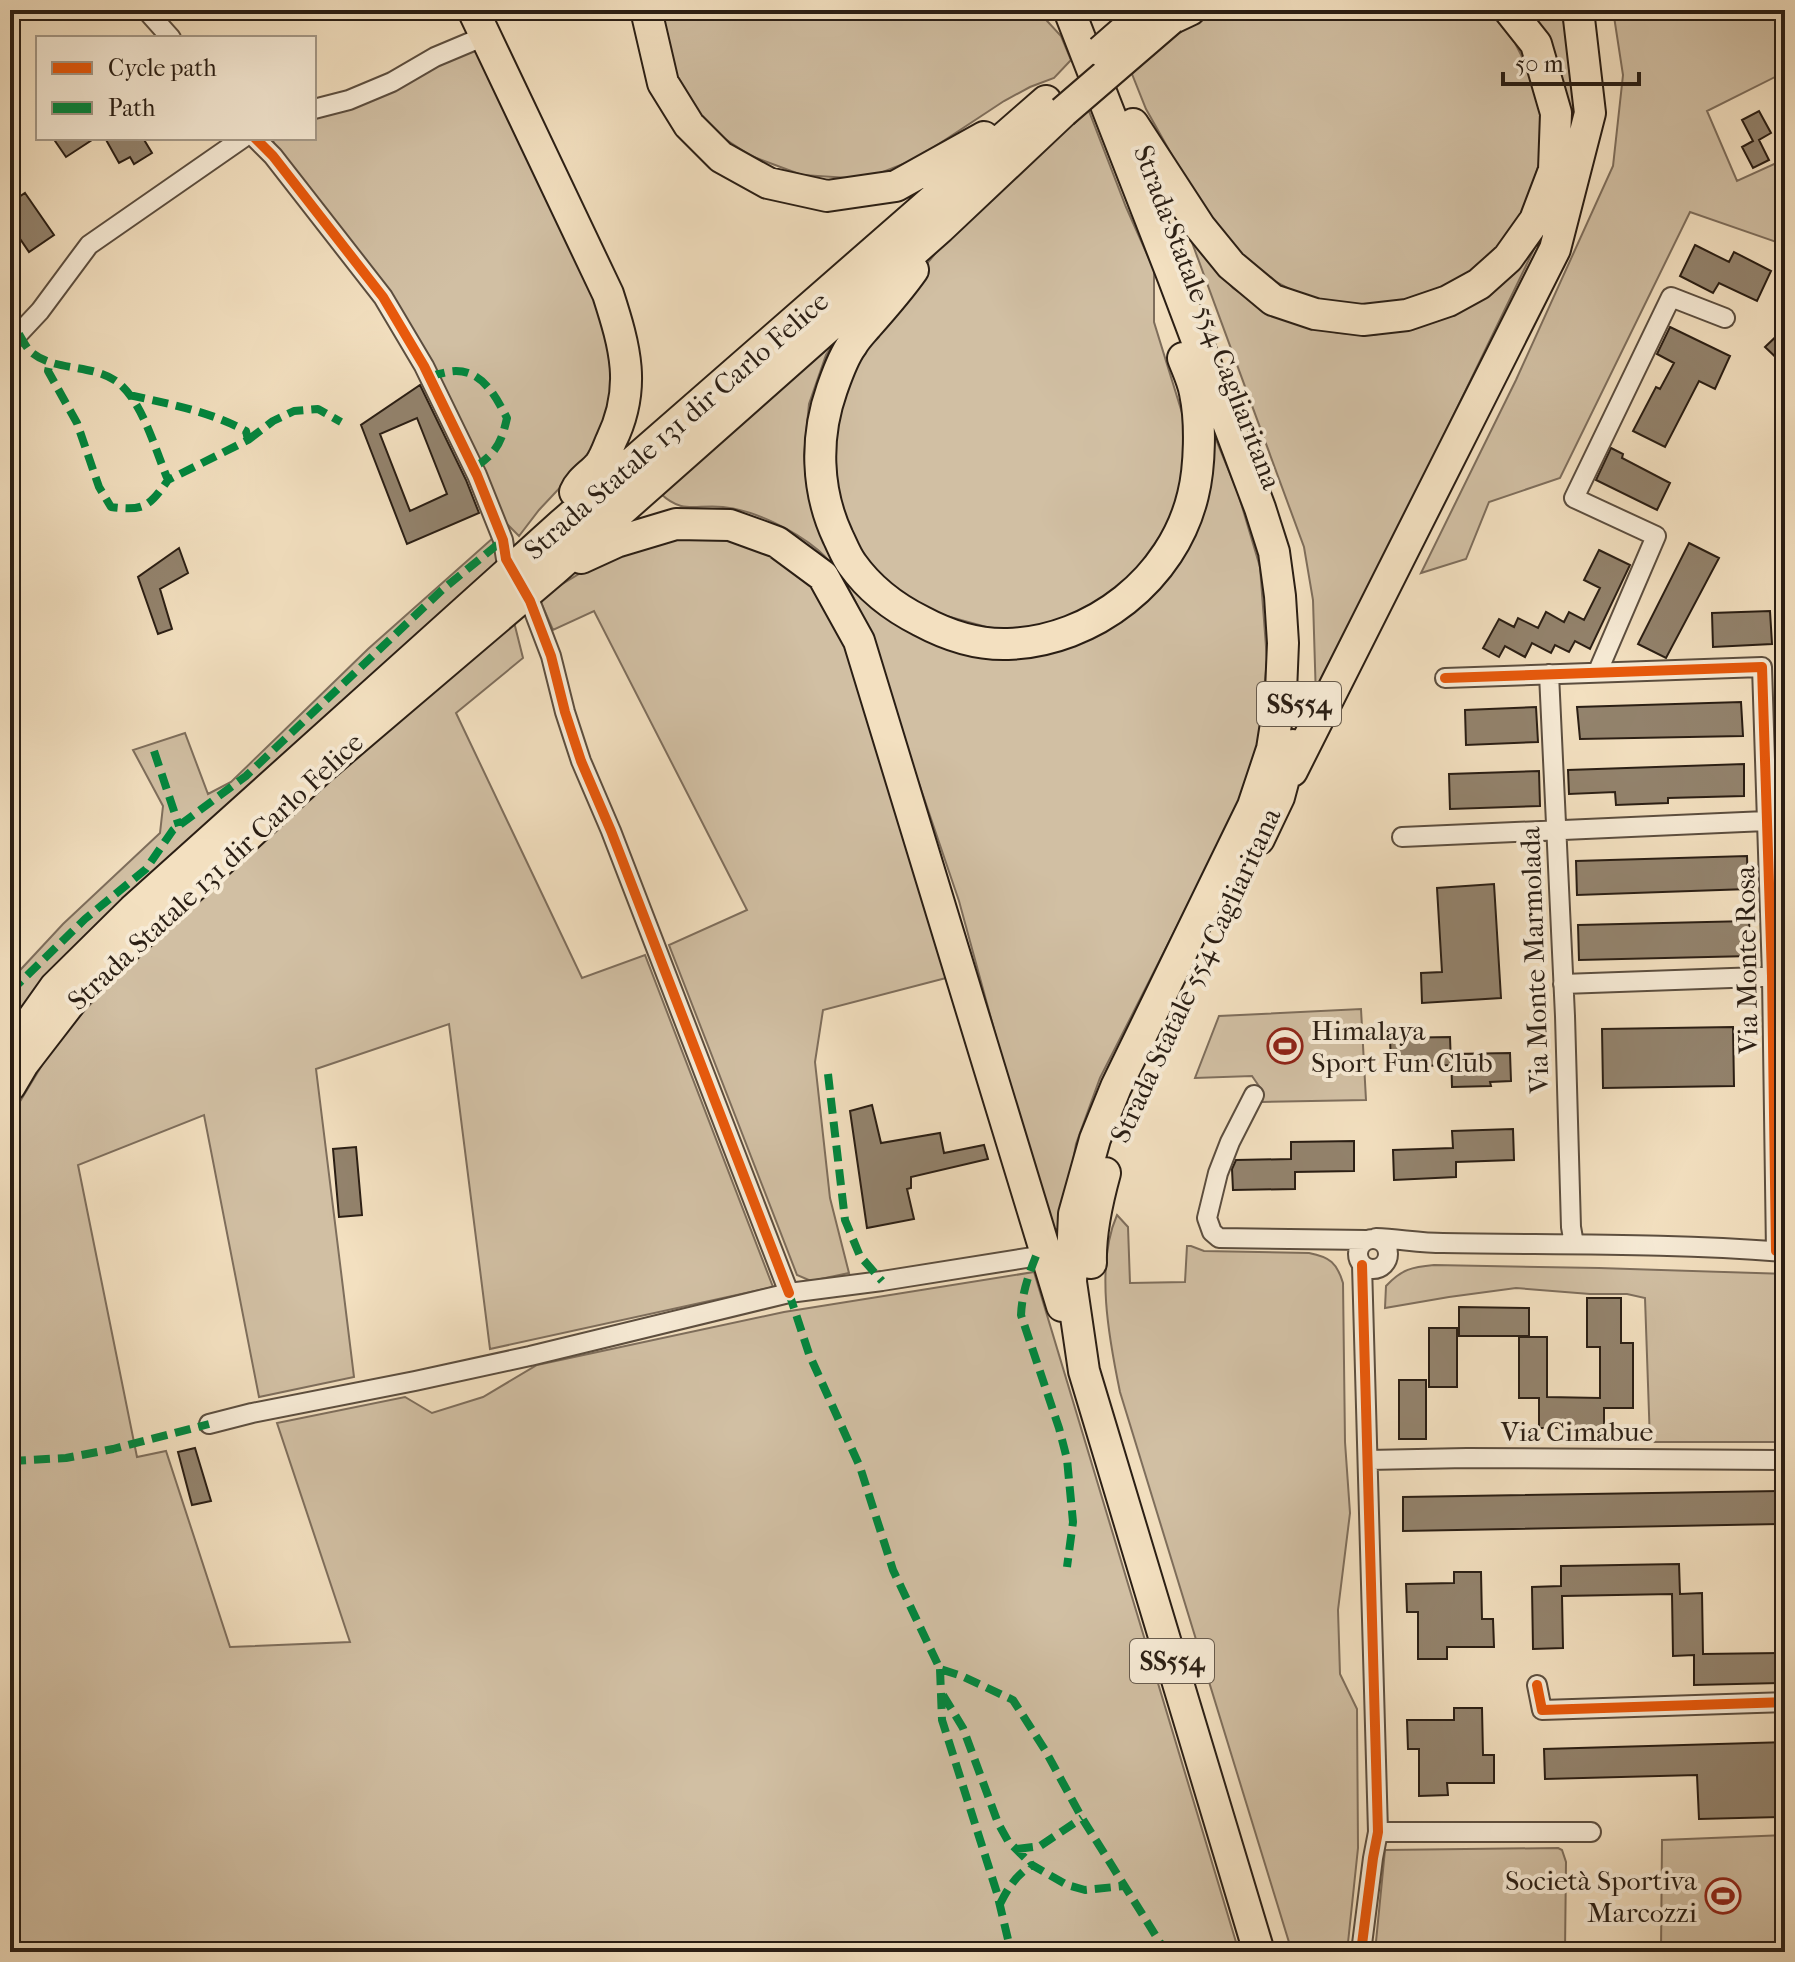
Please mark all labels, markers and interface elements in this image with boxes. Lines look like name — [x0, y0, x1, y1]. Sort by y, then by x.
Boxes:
legend — [36, 36, 316, 140]
scale bar — [1503, 36, 1639, 86]
text: 50 m — [1515, 50, 1564, 78]
text: Cycle path — [108, 54, 217, 82]
text: Path — [108, 94, 156, 122]
street label: Strada Statale 554 Cagliaritana — [1127, 141, 1289, 495]
street label: Strada Statale 131 dir Carlo Felice — [518, 284, 835, 566]
road number: SS554 — [1257, 682, 1341, 726]
street label: Strada Statale 131 dir Carlo Felice — [61, 726, 370, 1017]
street label: Strada Statale 554 Cagliaritana — [1103, 802, 1288, 1148]
street label: Via Monte Marmolada — [1513, 825, 1556, 1095]
street label: Via Monte Rosa — [1728, 865, 1765, 1055]
place label: Himalaya Sport Fun Club — [1311, 1014, 1493, 1079]
sports icon: Himalaya Sport Fun Club — [1266, 1027, 1304, 1065]
street label: Via Cimabue — [1500, 1415, 1653, 1448]
road number: SS554 — [1130, 1639, 1214, 1683]
place label: Società Sportiva Marcozzi — [1505, 1864, 1698, 1929]
sports icon: Società Sportiva Marcozzi — [1704, 1877, 1742, 1915]

